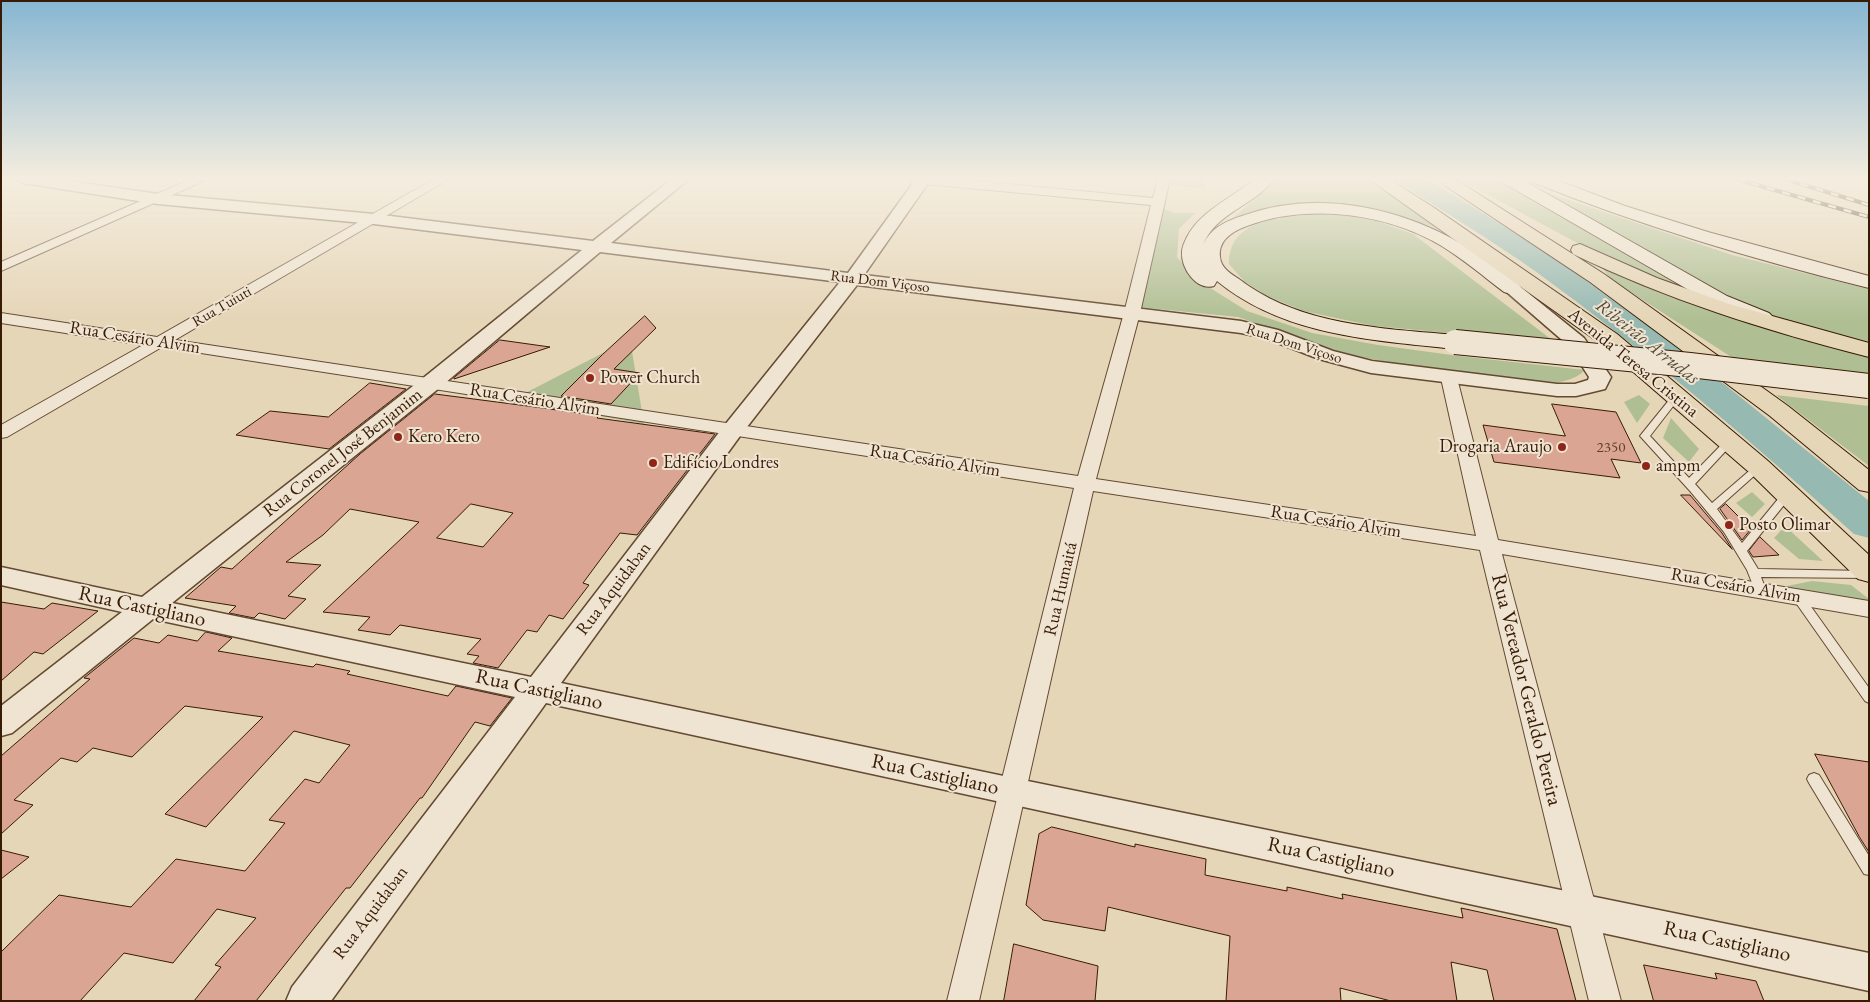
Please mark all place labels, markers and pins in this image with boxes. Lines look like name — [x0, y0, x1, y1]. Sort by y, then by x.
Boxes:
place label: Power Church — [600, 367, 700, 389]
marker: Power Church — [584, 372, 596, 384]
place label: Kero Kero — [408, 426, 480, 448]
marker: Kero Kero — [392, 431, 404, 443]
place label: Drogaria Araujo — [1439, 436, 1552, 458]
marker: Drogaria Araujo — [1556, 441, 1568, 453]
place label: Edifício Londres — [663, 452, 779, 474]
place label: ampm — [1656, 455, 1701, 477]
marker: Edifício Londres — [647, 457, 659, 469]
marker: ampm — [1640, 460, 1652, 472]
place label: Posto Olimar — [1739, 514, 1831, 536]
marker: Posto Olimar — [1723, 519, 1735, 531]

